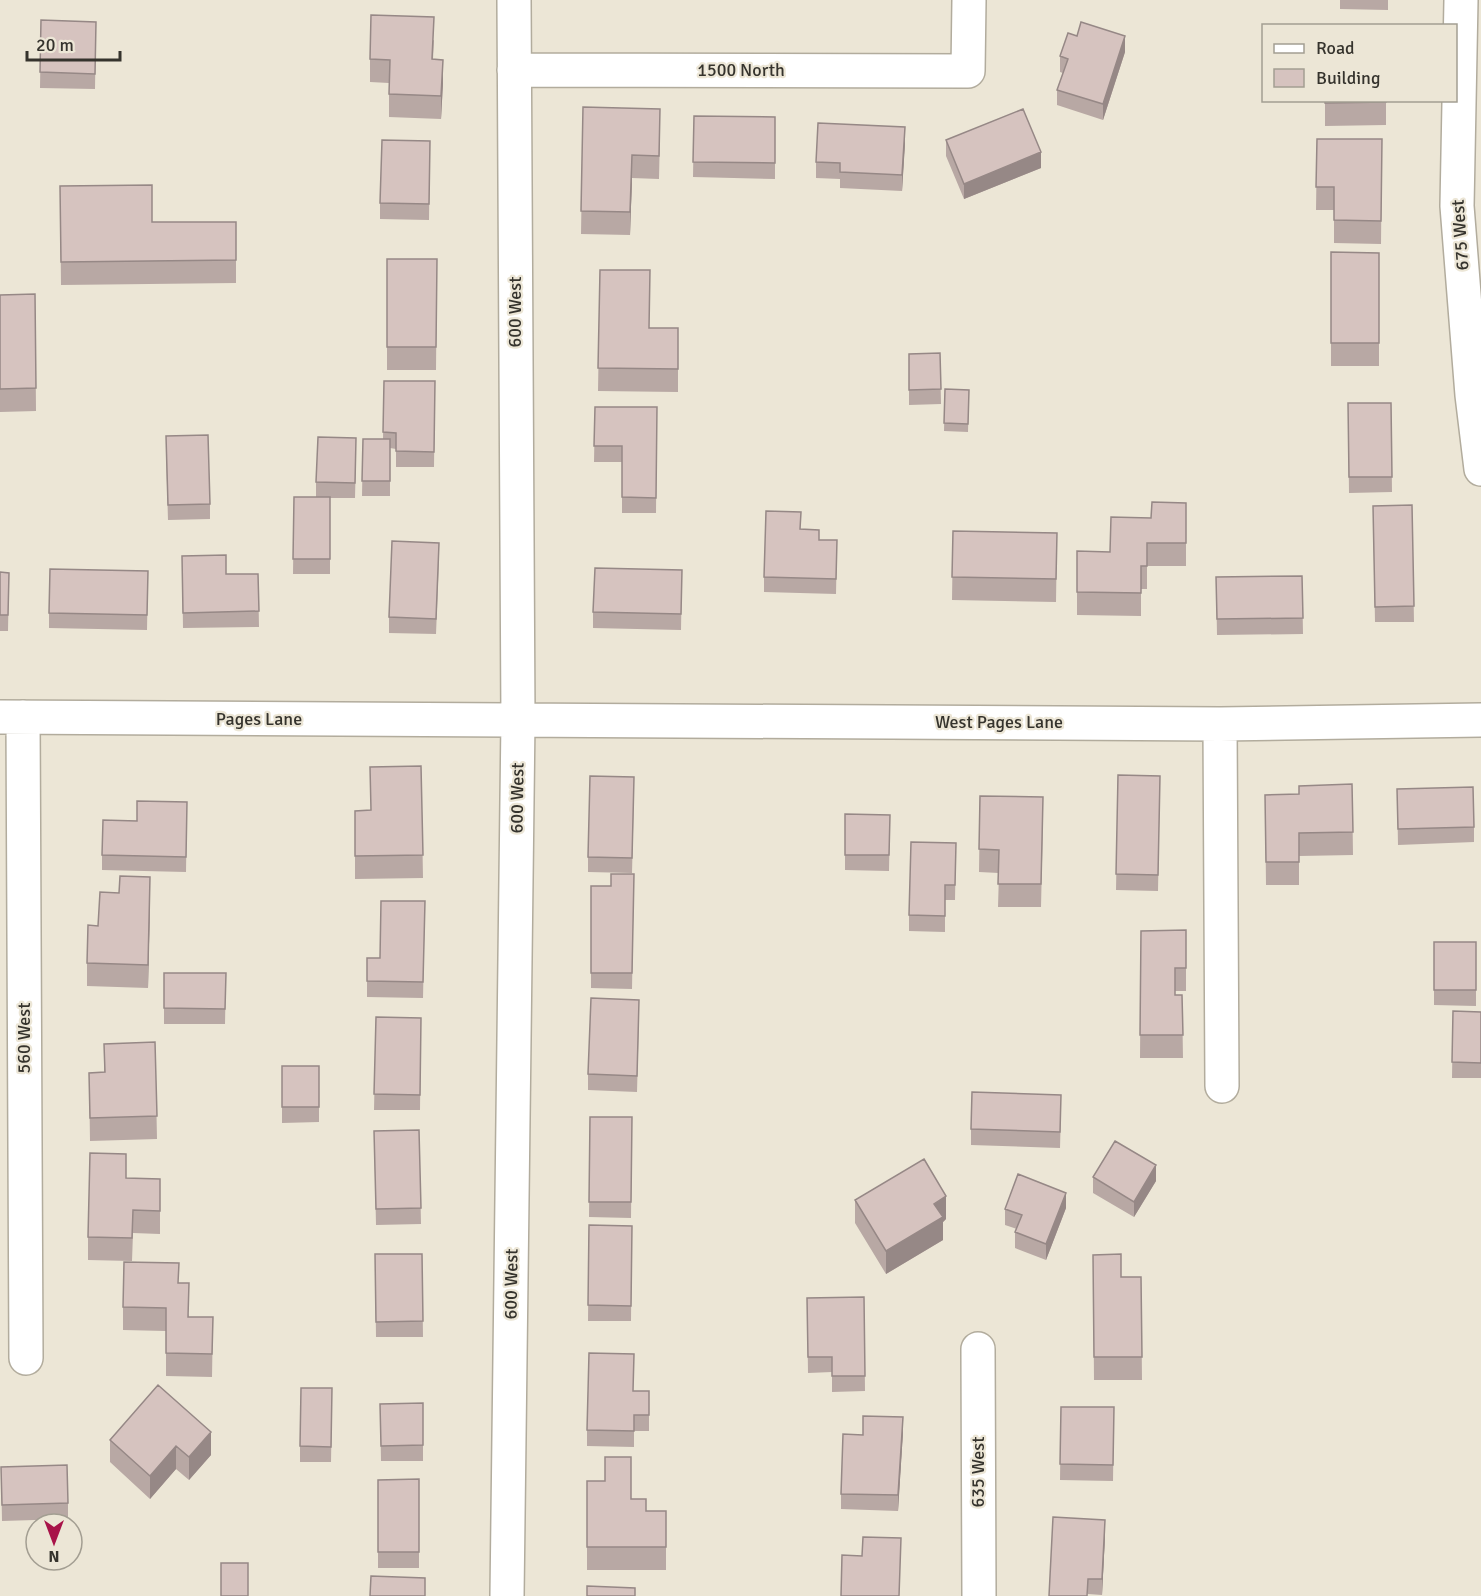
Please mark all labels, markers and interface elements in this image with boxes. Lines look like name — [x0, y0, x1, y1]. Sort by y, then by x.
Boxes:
scale bar — [27, 24, 120, 62]
legend — [1262, 24, 1457, 102]
text: 20 m — [36, 34, 74, 56]
text: Road — [1316, 37, 1355, 59]
street label: 1500 North — [697, 59, 785, 81]
text: Building — [1316, 67, 1380, 89]
street label: 675 West — [1447, 199, 1473, 271]
street label: 600 West — [504, 277, 526, 347]
street label: Pages Lane — [216, 708, 302, 730]
street label: West Pages Lane — [935, 711, 1063, 733]
street label: 600 West — [505, 762, 529, 834]
street label: 560 West — [13, 1003, 35, 1073]
street label: 600 West — [499, 1248, 523, 1320]
street label: 635 West — [967, 1437, 989, 1507]
north arrow — [24, 1512, 84, 1572]
text: N — [48, 1546, 60, 1566]

